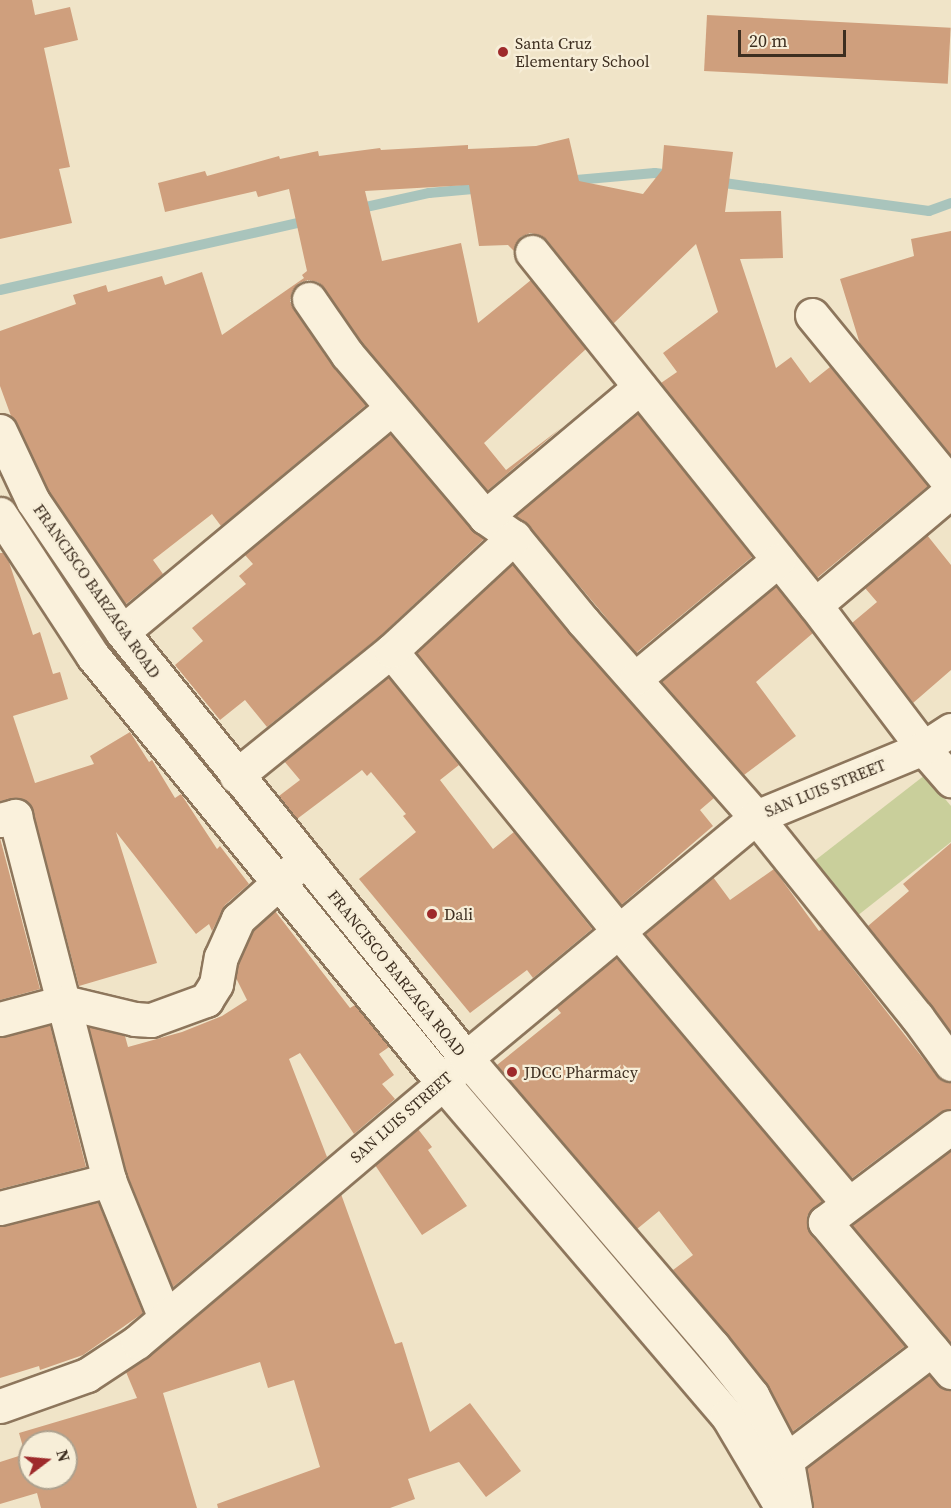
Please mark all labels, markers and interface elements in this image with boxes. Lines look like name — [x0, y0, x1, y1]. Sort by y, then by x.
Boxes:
scale bar — [741, 18, 849, 56]
text: 20 m — [749, 28, 787, 53]
place label: Santa Cruz Elementary School — [515, 33, 649, 71]
marker: Santa Cruz Elementary School — [496, 45, 510, 59]
street label: FRANCISCO BARZAGA ROAD — [29, 500, 165, 682]
street label: SAN LUIS STREET — [762, 755, 888, 821]
street label: FRANCISCO BARZAGA ROAD — [324, 886, 470, 1060]
place label: Dali — [444, 904, 473, 924]
marker: Dali — [425, 907, 439, 921]
place label: JDCC Pharmacy — [524, 1062, 638, 1082]
marker: JDCC Pharmacy — [505, 1065, 519, 1079]
street label: SAN LUIS STREET — [346, 1068, 456, 1166]
north arrow — [18, 1430, 78, 1490]
text: N — [51, 1447, 76, 1464]

